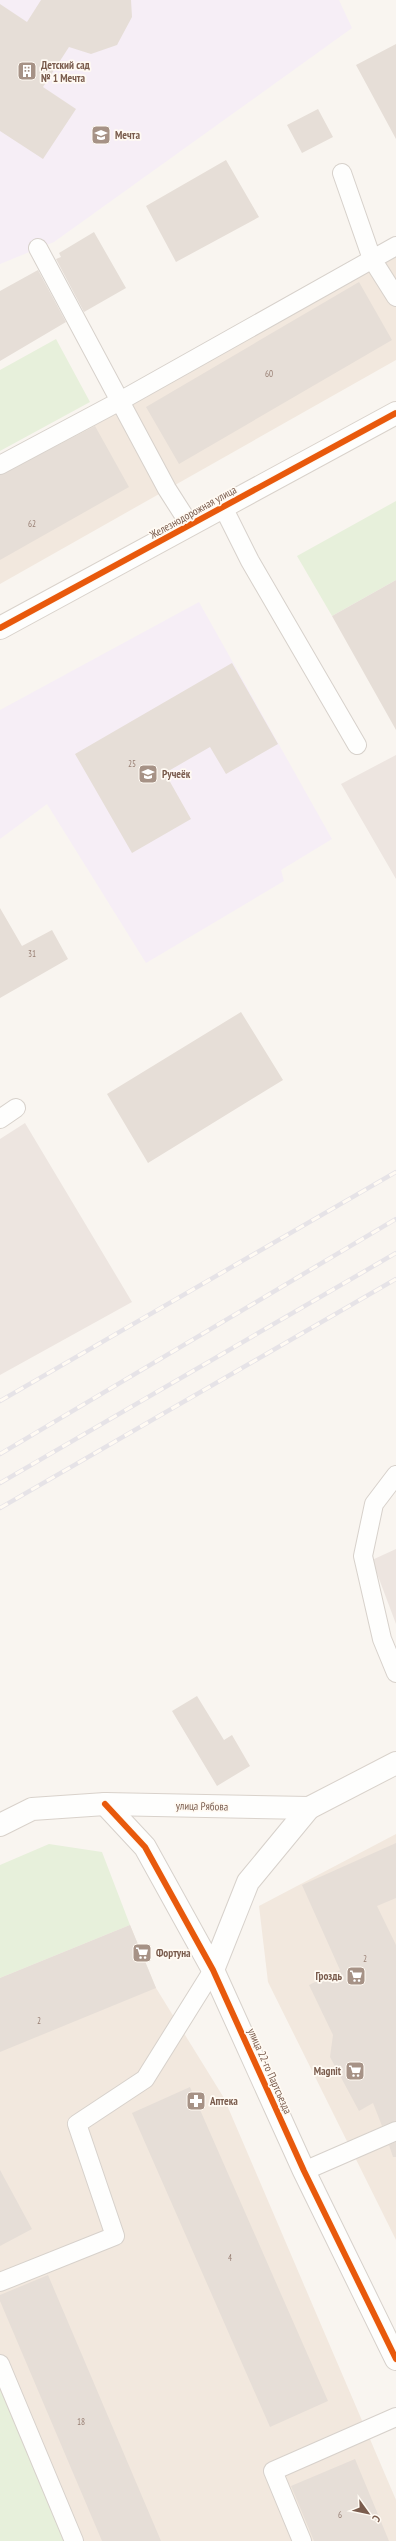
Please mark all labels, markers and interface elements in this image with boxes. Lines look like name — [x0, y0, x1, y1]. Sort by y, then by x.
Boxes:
place label: Детский сад № 1 Мечта — [41, 58, 91, 85]
building icon: Детский сад № 1 Мечта — [16, 60, 38, 82]
school or university icon: Мечта — [90, 124, 112, 146]
place label: Мечта — [115, 128, 140, 142]
house number: 60 — [265, 368, 273, 379]
street label: Железнодорожная улица — [146, 482, 239, 542]
house number: 62 — [28, 518, 36, 529]
house number: 25 — [128, 758, 136, 769]
school or university icon: Ручеёк — [137, 763, 159, 785]
place label: Ручеёк — [162, 767, 191, 781]
house number: 31 — [28, 948, 36, 959]
street label: улица Рябова — [176, 1799, 228, 1813]
supermarket icon: Фортуна — [131, 1942, 153, 1964]
place label: Фортуна — [156, 1946, 191, 1960]
house number: 2 — [363, 1953, 367, 1964]
supermarket icon: Гроздь — [345, 1965, 367, 1987]
place label: Гроздь — [315, 1969, 342, 1983]
house number: 2 — [37, 2015, 41, 2026]
street label: улица 22-го Партсъезда — [245, 2026, 295, 2116]
supermarket icon: Magnit — [344, 2060, 366, 2082]
place label: Magnit — [314, 2064, 342, 2078]
pharmacy icon: Аптека — [185, 2090, 207, 2112]
place label: Аптека — [209, 2094, 238, 2108]
house number: 4 — [228, 2252, 232, 2263]
house number: 18 — [77, 2416, 85, 2427]
north arrow — [348, 2493, 388, 2533]
house number: 6 — [338, 2509, 342, 2520]
text: С — [369, 2513, 384, 2524]

